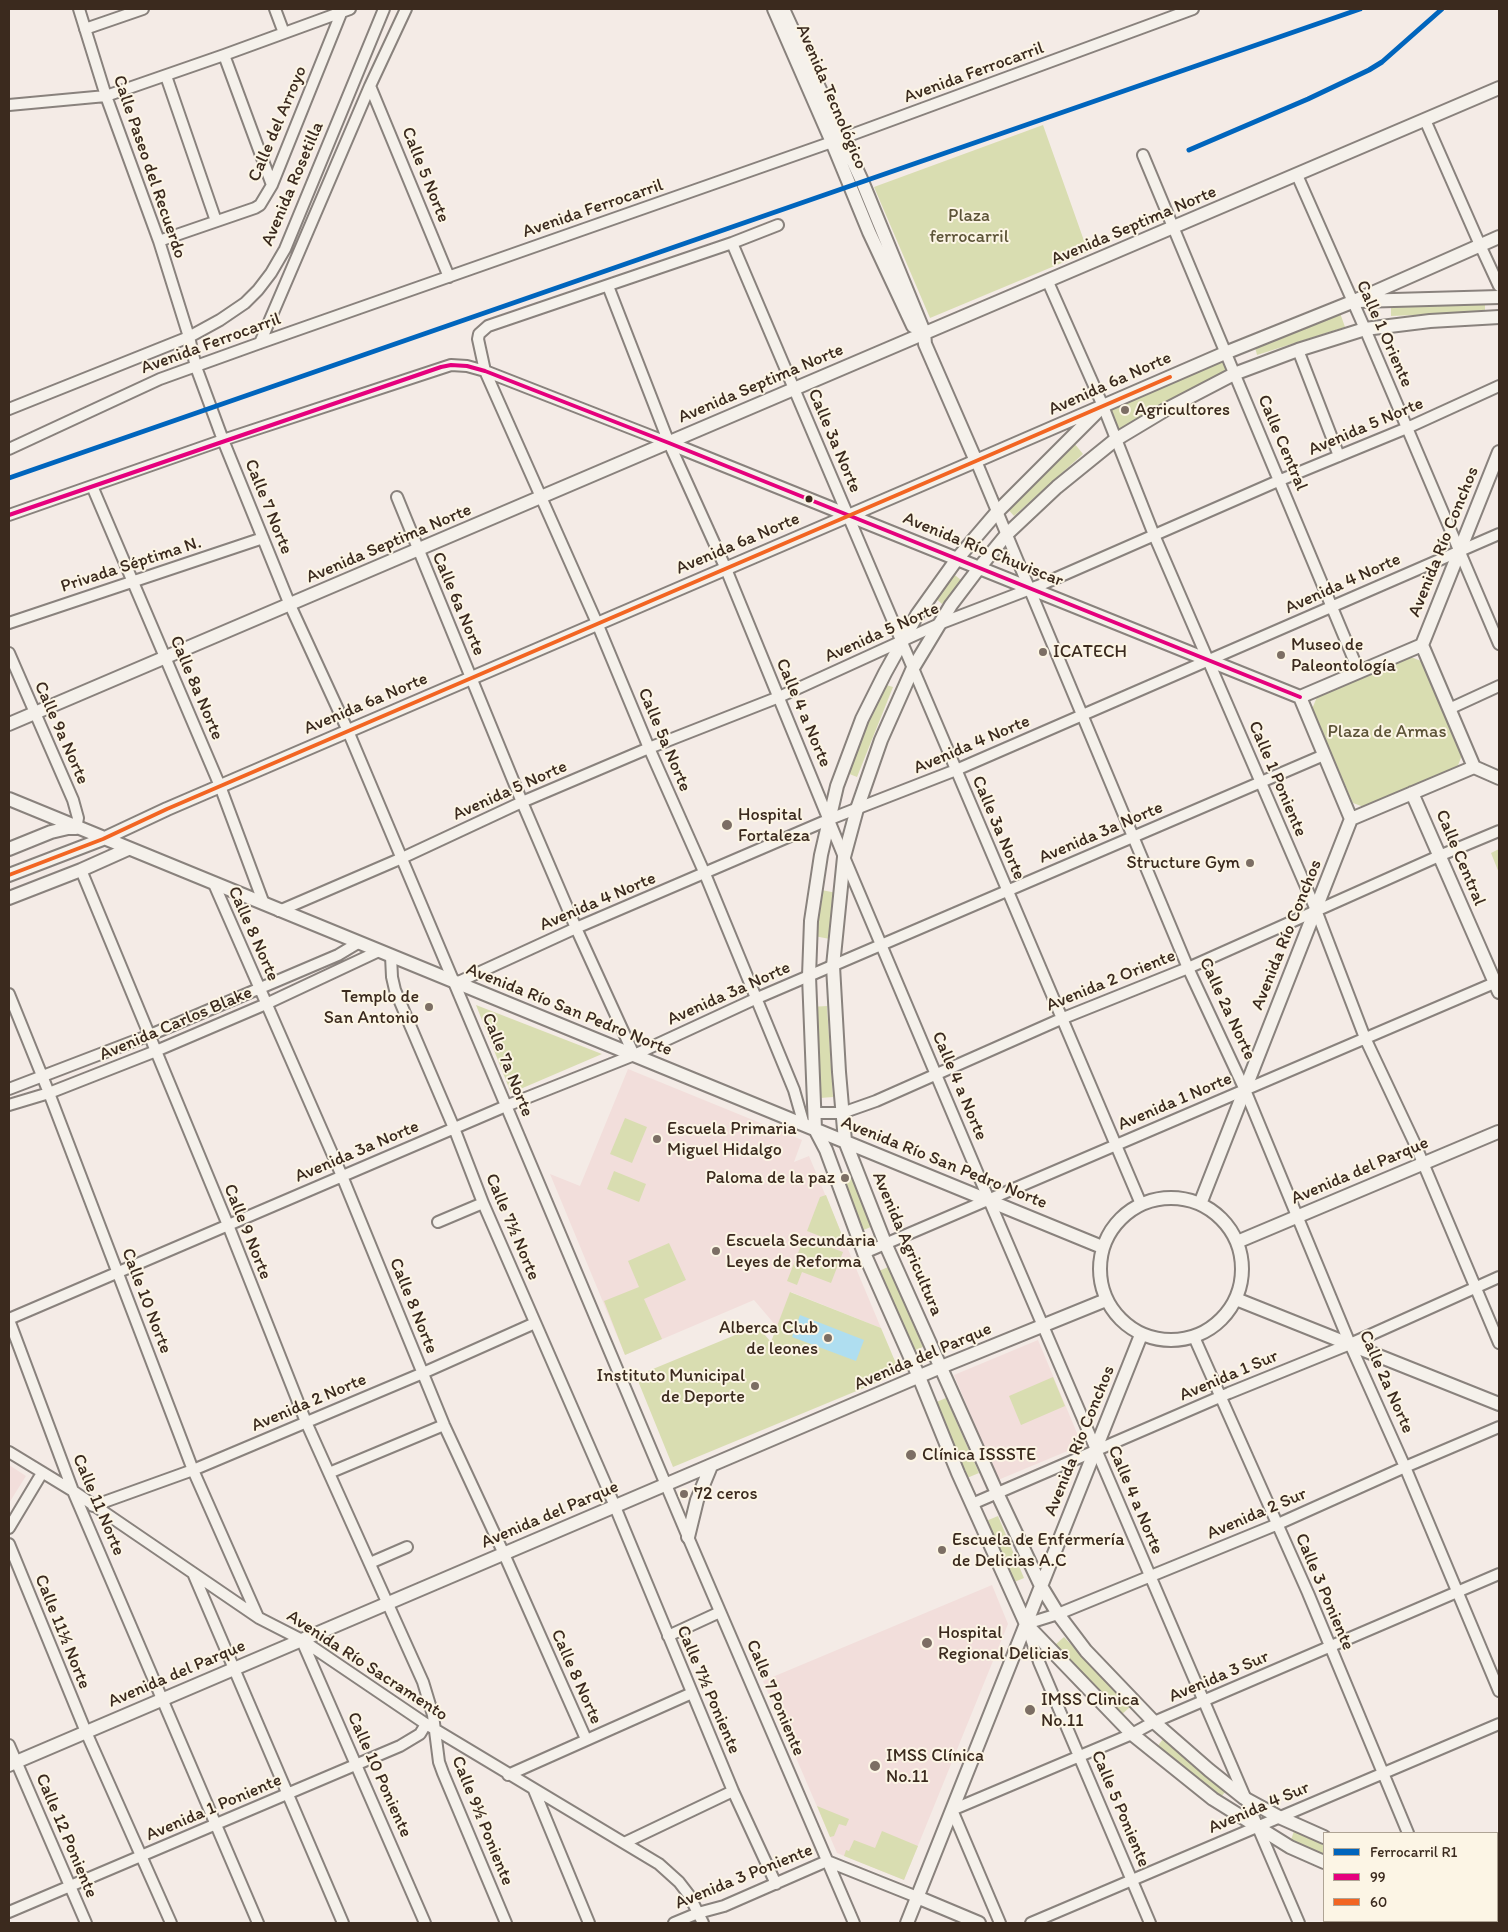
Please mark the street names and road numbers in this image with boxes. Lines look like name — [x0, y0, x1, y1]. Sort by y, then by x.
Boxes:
street label: Avenida Tecnológico — [791, 21, 871, 173]
street label: Avenida Ferrocarril — [901, 38, 1047, 108]
street label: Calle del Arroyo — [244, 63, 312, 185]
street label: Calle Paseo del Recuerdo — [107, 73, 191, 261]
street label: Avenida Rosetilla — [257, 119, 329, 249]
street label: Calle 5 Norte — [396, 124, 454, 226]
street label: Avenida Ferrocarril — [520, 175, 666, 243]
street label: Avenida Septima Norte — [1048, 181, 1220, 271]
street label: Calle 1 Oriente — [1351, 277, 1417, 391]
street label: Avenida Ferrocarril — [138, 309, 284, 379]
street label: Avenida Septima Norte — [675, 339, 847, 429]
street label: Avenida 6a Norte — [1045, 347, 1175, 421]
street label: Calle 3a Norte — [802, 386, 866, 496]
street label: Calle Central — [1252, 392, 1312, 494]
street label: Avenida 5 Norte — [1305, 393, 1427, 461]
street label: Calle 7 Norte — [239, 456, 297, 558]
street label: Avenida Río Conchos — [1404, 464, 1484, 620]
street label: Avenida Septima Norte — [303, 499, 475, 589]
street label: Avenida 6a Norte — [673, 508, 803, 580]
street label: Avenida Río Chuviscar — [900, 508, 1066, 592]
street label: Privada Séptima N. — [58, 532, 204, 598]
street label: Calle 6a Norte — [426, 549, 490, 659]
street label: Avenida 4 Norte — [1282, 549, 1404, 619]
street label: Avenida 5 Norte — [821, 598, 943, 668]
street label: Calle 8a Norte — [164, 633, 228, 743]
street label: Calle 4 a Norte — [770, 655, 836, 771]
street label: Avenida 6a Norte — [301, 668, 431, 740]
street label: Calle 9a Norte — [29, 678, 93, 788]
street label: Calle 5a Norte — [632, 685, 696, 795]
street label: Avenida 4 Norte — [911, 711, 1033, 779]
street label: Calle 1 Poniente — [1243, 718, 1311, 840]
street label: Avenida 5 Norte — [449, 756, 571, 826]
street label: Calle 3a Norte — [966, 773, 1030, 883]
street label: Avenida 3a Norte — [1036, 797, 1166, 869]
street label: Calle Central — [1430, 807, 1490, 909]
street label: Avenida Río Conchos — [1247, 857, 1327, 1013]
street label: Avenida 4 Norte — [537, 868, 659, 936]
street label: Calle 8 Norte — [223, 883, 283, 985]
street label: Avenida 2 Oriente — [1043, 945, 1179, 1017]
street label: Calle 2a Norte — [1194, 954, 1260, 1064]
street label: Avenida 3a Norte — [664, 957, 794, 1031]
street label: Avenida Río San Pedro Norte — [463, 959, 675, 1061]
street label: Avenida Carlos Blake — [96, 982, 256, 1066]
street label: Calle 7a Norte — [476, 1010, 538, 1120]
street label: Calle 4 a Norte — [926, 1028, 992, 1144]
street label: Avenida 1 Norte — [1115, 1068, 1235, 1136]
street label: Avenida Río San Pedro Norte — [838, 1112, 1050, 1214]
street label: Avenida 3a Norte — [292, 1116, 422, 1188]
street label: Avenida del Parque — [1288, 1132, 1432, 1210]
street label: Avenida Agricultura — [867, 1169, 947, 1319]
street label: Calle 7½ Norte — [480, 1170, 544, 1284]
street label: Calle 9 Norte — [218, 1181, 276, 1283]
street label: Calle 10 Norte — [116, 1245, 176, 1357]
street label: Calle 8 Norte — [384, 1255, 442, 1357]
street label: Avenida del Parque — [851, 1318, 995, 1396]
street label: Calle 2a Norte — [1354, 1327, 1418, 1437]
street label: Avenida 1 Sur — [1176, 1346, 1282, 1406]
street label: Avenida Río Conchos — [1040, 1363, 1120, 1519]
street label: Avenida 2 Norte — [248, 1369, 370, 1437]
street label: Calle 4 a Norte — [1102, 1442, 1168, 1558]
street label: Calle 11 Norte — [67, 1451, 129, 1559]
street label: Avenida del Parque — [478, 1476, 622, 1554]
street label: Avenida 2 Sur — [1204, 1483, 1310, 1545]
street label: Calle 3 Poniente — [1290, 1530, 1358, 1654]
street label: Calle 11½ Norte — [29, 1572, 95, 1692]
street label: Avenida Río Sacramento — [282, 1606, 452, 1726]
street label: Calle 7½ Poniente — [671, 1623, 745, 1757]
street label: Calle 8 Norte — [546, 1626, 606, 1728]
street label: Avenida del Parque — [105, 1635, 249, 1713]
street label: Calle 7 Poniente — [741, 1637, 809, 1759]
street label: Avenida 3 Sur — [1166, 1646, 1272, 1708]
street label: Calle 10 Poniente — [342, 1709, 416, 1841]
street label: Calle 5 Poniente — [1086, 1747, 1154, 1871]
street label: Calle 9½ Poniente — [446, 1753, 518, 1889]
street label: Avenida 1 Poniente — [143, 1770, 285, 1846]
street label: Calle 12 Poniente — [30, 1771, 102, 1901]
street label: Avenida 4 Sur — [1205, 1777, 1313, 1839]
street label: Avenida 3 Poniente — [672, 1839, 816, 1915]

